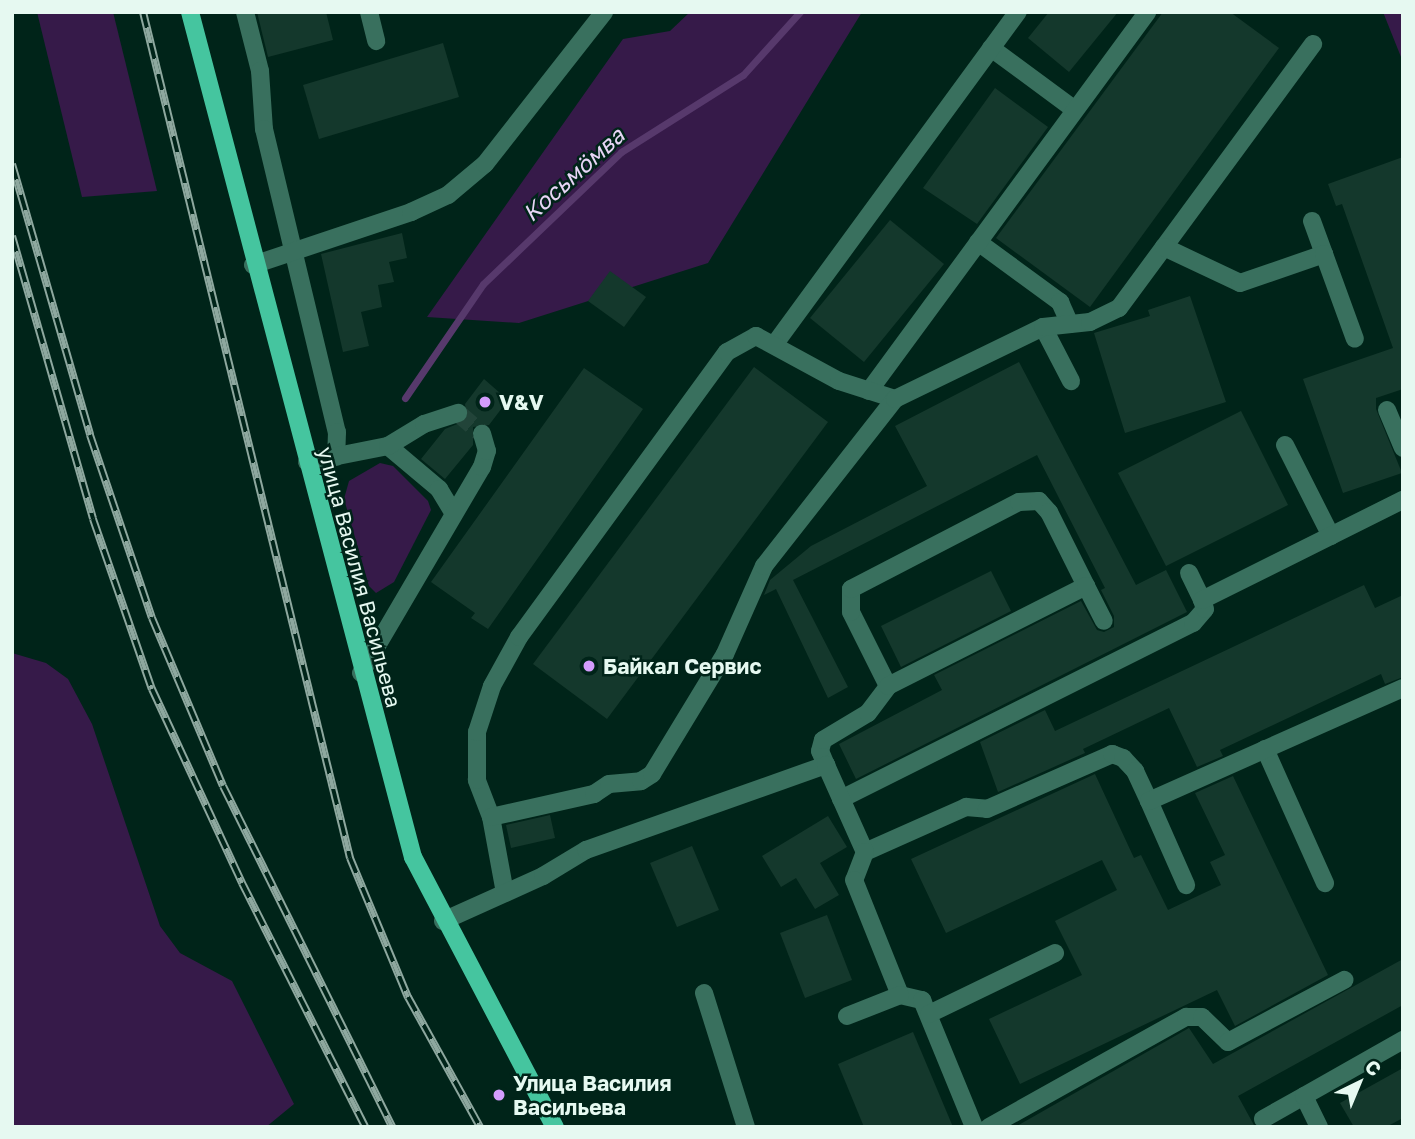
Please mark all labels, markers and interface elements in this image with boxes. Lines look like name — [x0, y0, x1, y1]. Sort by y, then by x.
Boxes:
water label: Косьмӧмва — [517, 121, 629, 227]
place label: V&V — [499, 389, 544, 415]
marker: V&V — [477, 394, 493, 410]
street label: улица Василия Васильева — [313, 444, 407, 710]
place label: Байкал Сервис — [603, 653, 761, 679]
marker: Байкал Сервис — [581, 658, 597, 674]
north arrow — [1324, 1048, 1394, 1118]
text: С — [1361, 1054, 1386, 1080]
place label: Улица Василия Васильева — [513, 1070, 672, 1120]
marker: Улица Василия Васильева — [491, 1087, 507, 1103]

